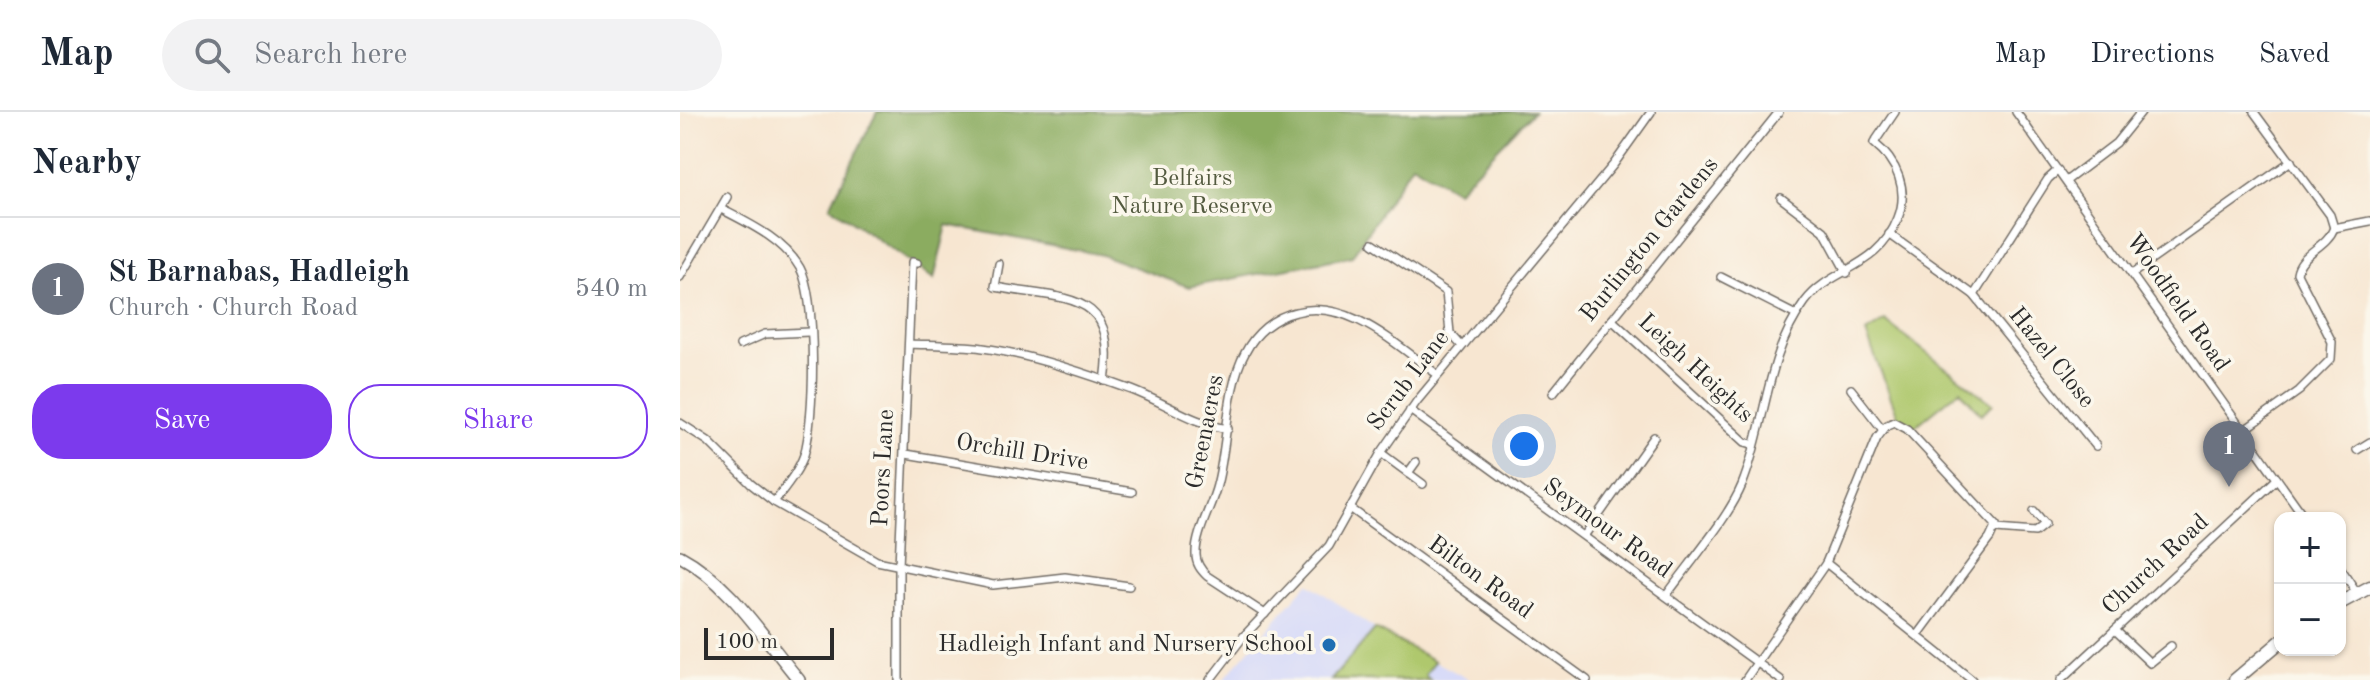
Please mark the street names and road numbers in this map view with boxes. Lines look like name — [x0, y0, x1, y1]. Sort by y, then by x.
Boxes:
street label: Burlington Gardens — [1576, 153, 1724, 327]
street label: Woodfield Road — [2121, 230, 2233, 376]
street label: Hazel Close — [2003, 303, 2099, 413]
street label: Leigh Heights — [1633, 310, 1757, 428]
street label: Scrub Lane — [1364, 326, 1454, 436]
street label: Greenacres — [1183, 373, 1229, 491]
street label: Poors Lane — [869, 409, 899, 527]
street label: Orchill Drive — [954, 431, 1090, 475]
street label: Seymour Road — [1538, 474, 1676, 584]
street label: Church Road — [2098, 510, 2214, 620]
street label: Bilton Road — [1423, 532, 1537, 624]

